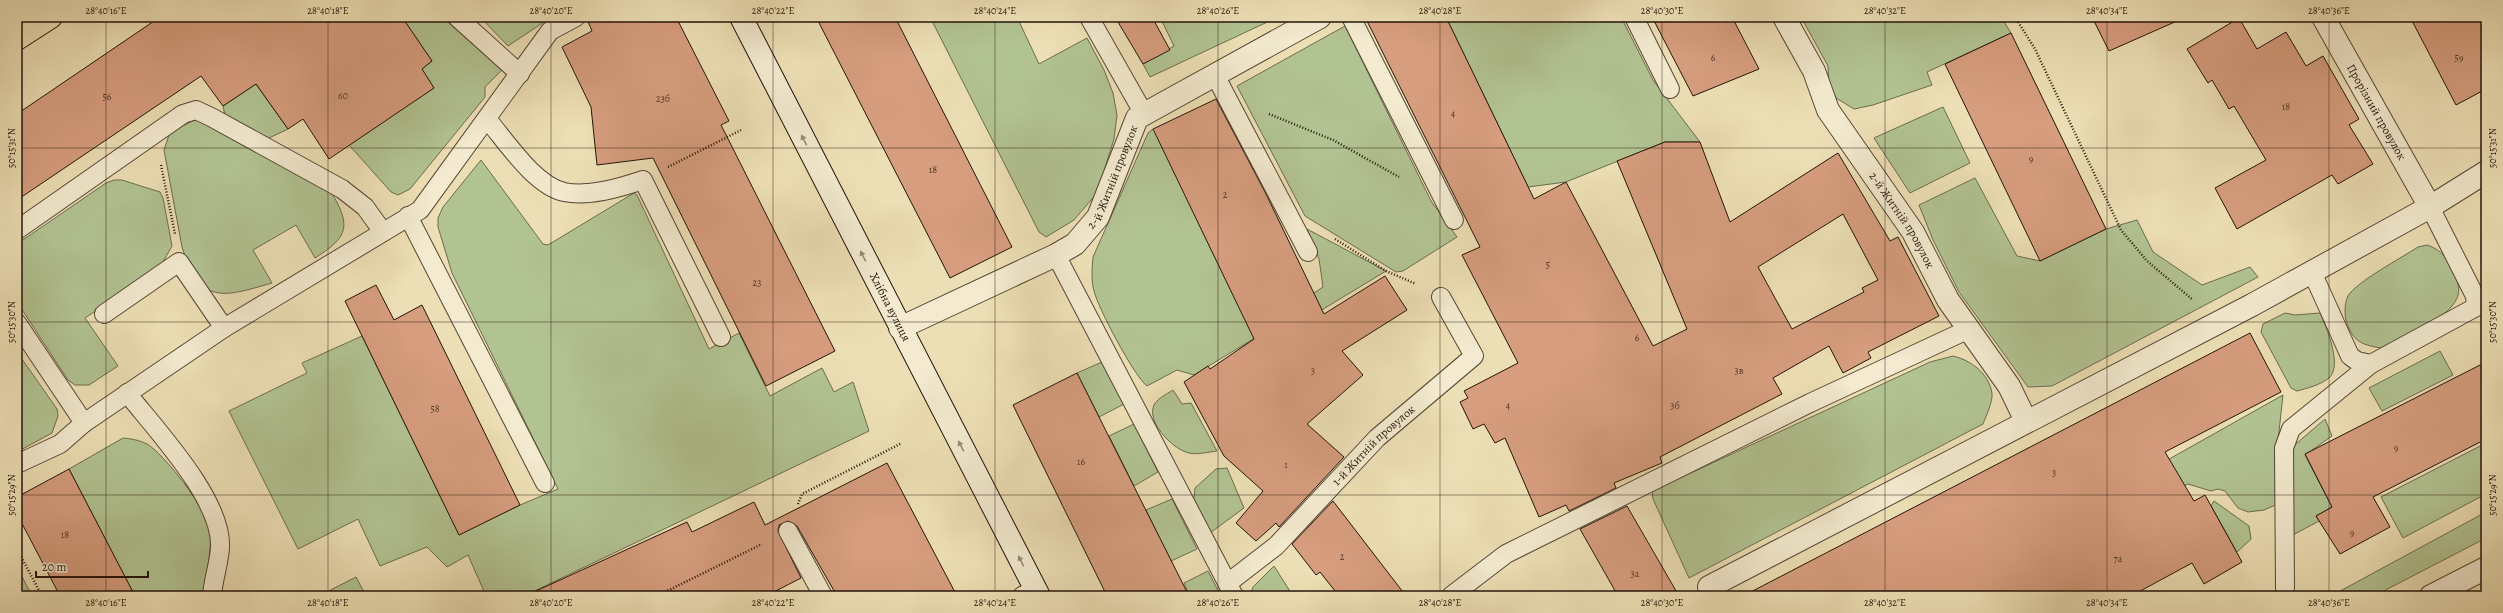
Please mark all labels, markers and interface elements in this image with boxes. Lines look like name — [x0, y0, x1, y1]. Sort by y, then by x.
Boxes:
text: 28°40'16"E — [85, 4, 127, 17]
text: 28°40'18"E — [307, 4, 349, 17]
text: 28°40'20"E — [529, 4, 573, 17]
text: 28°40'22"E — [752, 4, 794, 17]
text: 28°40'24"E — [974, 4, 1016, 17]
text: 28°40'26"E — [1197, 4, 1239, 17]
text: 28°40'28"E — [1419, 4, 1461, 17]
text: 28°40'30"E — [1641, 4, 1683, 17]
text: 28°40'32"E — [1864, 4, 1906, 17]
text: 28°40'34"E — [2086, 4, 2128, 17]
text: 28°40'36"E — [2308, 4, 2350, 17]
house number: 6 — [1711, 51, 1716, 64]
house number: 59 — [2455, 51, 2464, 64]
street label: Прорізний провулок — [2343, 61, 2410, 163]
house number: 60 — [338, 89, 348, 102]
house number: 56 — [103, 90, 112, 103]
house number: 23б — [656, 92, 670, 105]
house number: 18 — [2282, 100, 2290, 113]
house number: 4 — [1451, 107, 1456, 120]
street label: 2-й Житній провулок — [1083, 123, 1141, 232]
text: 50°15'31"N — [5, 128, 18, 168]
text: 50°15'31"N — [2486, 128, 2499, 168]
one-way arrow — [801, 134, 807, 146]
house number: 9 — [2029, 152, 2034, 165]
house number: 18 — [929, 163, 937, 176]
street label: 2-й Житній провулок — [1865, 169, 1938, 271]
house number: 2 — [1223, 188, 1228, 201]
one-way arrow — [860, 250, 866, 262]
house number: 5 — [1546, 258, 1550, 271]
street label: Хлібна вулиця — [866, 270, 915, 344]
house number: 23 — [753, 276, 761, 289]
text: 50°15'30"N — [5, 301, 18, 343]
text: 50°15'30"N — [2486, 301, 2499, 343]
house number: 6 — [1635, 331, 1640, 344]
house number: 3 — [1311, 364, 1315, 377]
house number: 3в — [1735, 364, 1744, 377]
house number: 4 — [1506, 399, 1511, 412]
house number: 3б — [1670, 399, 1680, 412]
street label: 1-й Житній провулок — [1329, 401, 1418, 489]
house number: 58 — [430, 402, 440, 415]
one-way arrow — [958, 440, 964, 452]
house number: 9 — [2394, 441, 2399, 454]
house number: 16 — [1077, 455, 1085, 468]
house number: 1 — [1284, 458, 1288, 471]
house number: 3 — [2052, 466, 2056, 479]
text: 50°15'29"N — [5, 474, 18, 516]
text: 50°15'29"N — [2486, 474, 2499, 516]
house number: 9 — [2350, 526, 2355, 539]
house number: 18 — [61, 528, 69, 541]
house number: 2 — [1340, 550, 1345, 563]
house number: 7а — [2114, 552, 2123, 565]
scale bar — [36, 553, 148, 579]
one-way arrow — [1018, 556, 1024, 567]
text: 20 m — [42, 559, 66, 575]
house number: 3а — [1631, 567, 1640, 580]
text: 28°40'16"E — [85, 596, 127, 609]
text: 28°40'18"E — [307, 596, 349, 609]
text: 28°40'20"E — [529, 596, 573, 609]
text: 28°40'22"E — [752, 596, 794, 609]
text: 28°40'24"E — [974, 596, 1016, 609]
text: 28°40'26"E — [1197, 596, 1239, 609]
text: 28°40'28"E — [1419, 596, 1461, 609]
text: 28°40'30"E — [1641, 596, 1683, 609]
text: 28°40'32"E — [1864, 596, 1906, 609]
text: 28°40'34"E — [2086, 596, 2128, 609]
text: 28°40'36"E — [2308, 596, 2350, 609]

